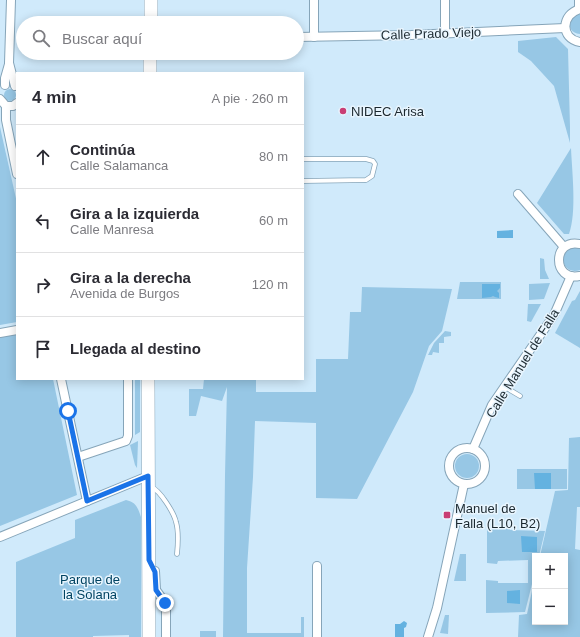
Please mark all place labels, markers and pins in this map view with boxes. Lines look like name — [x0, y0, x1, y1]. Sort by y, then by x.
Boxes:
place label: NIDEC Arisa — [351, 104, 425, 119]
marker: NIDEC Arisa — [338, 106, 348, 116]
place label: Manuel de Falla (L10, B2) — [455, 501, 540, 531]
marker: Manuel de Falla (L10, B2) — [442, 510, 452, 520]

